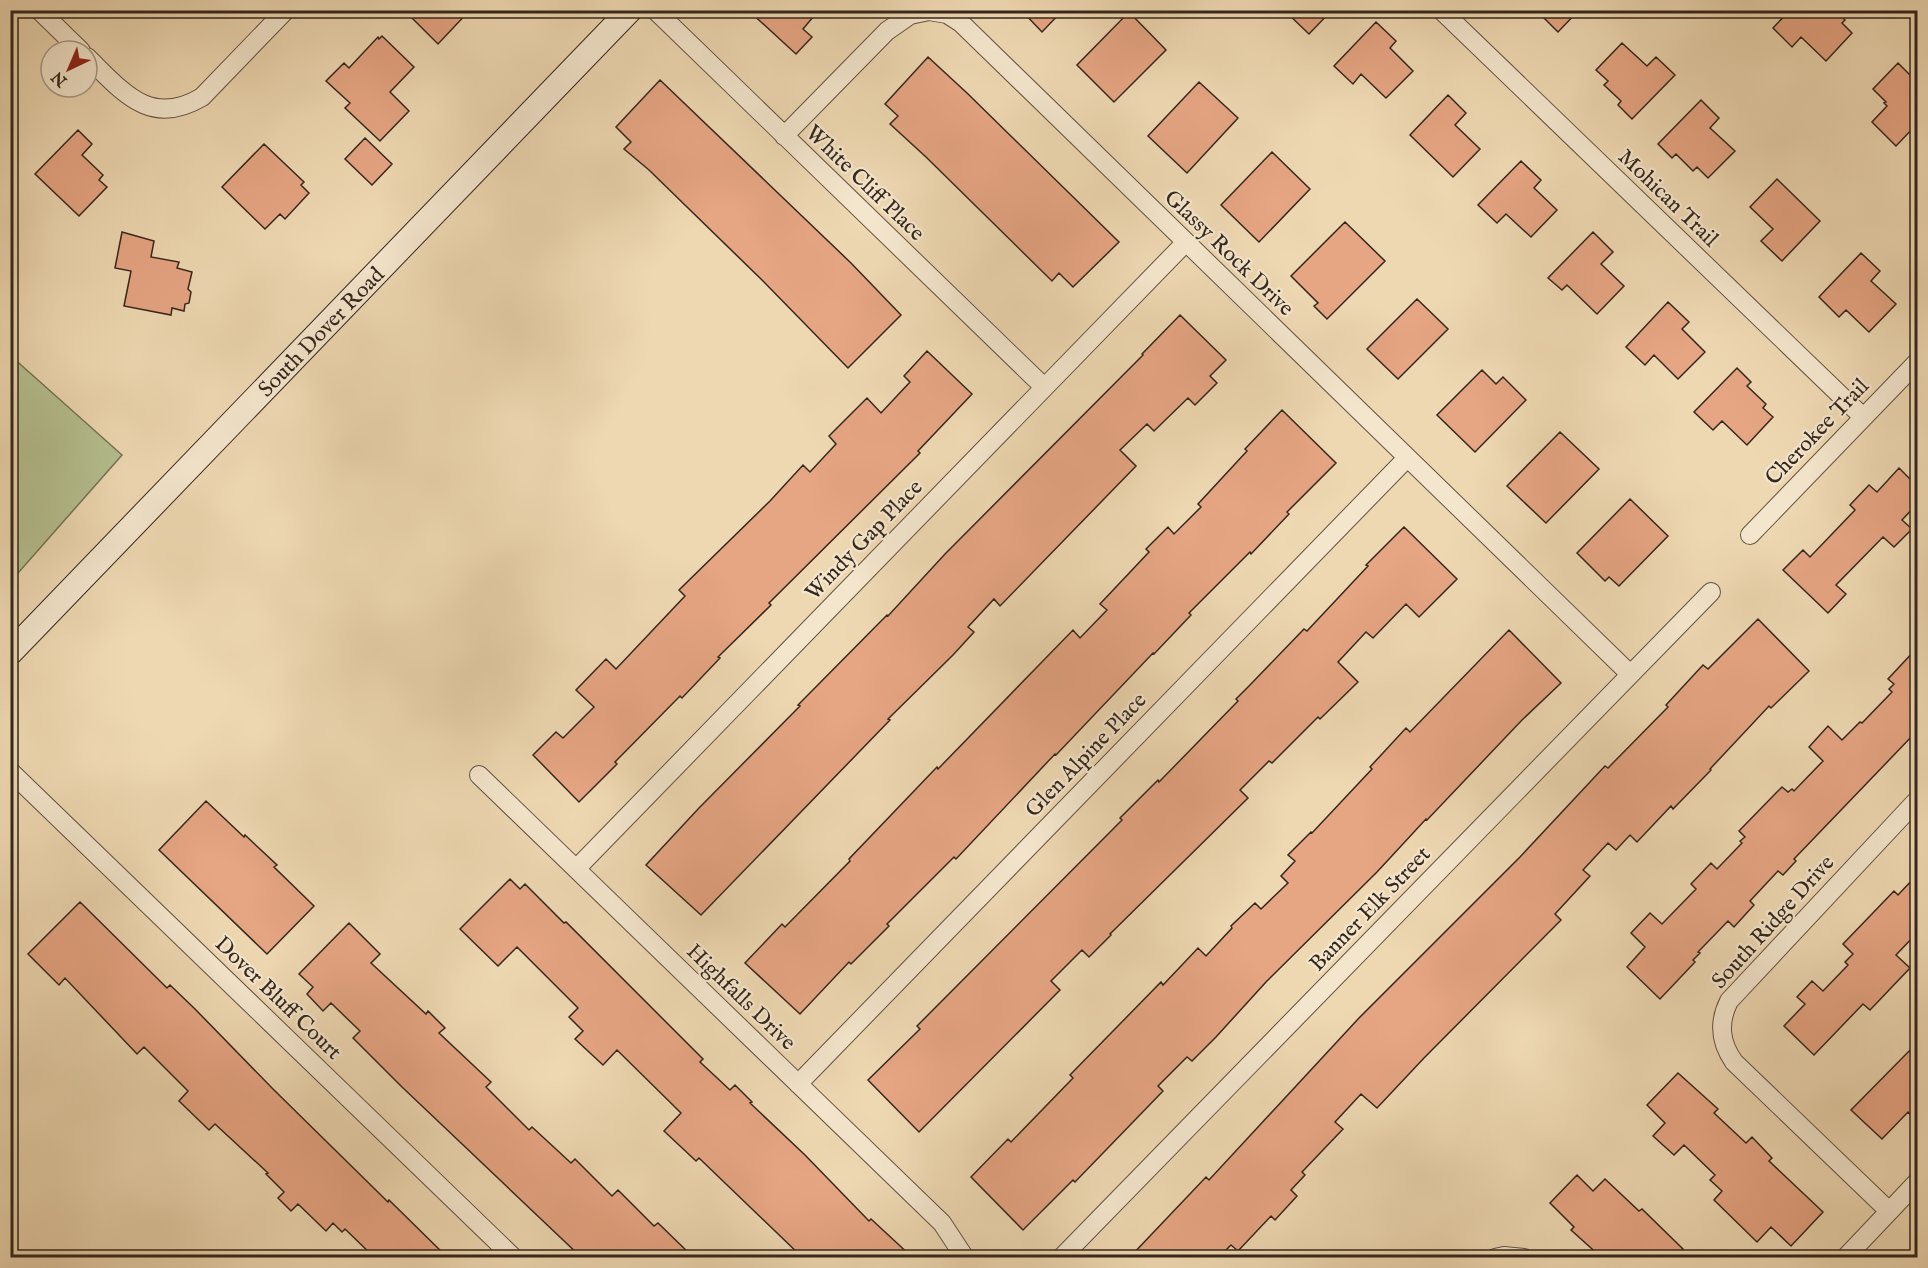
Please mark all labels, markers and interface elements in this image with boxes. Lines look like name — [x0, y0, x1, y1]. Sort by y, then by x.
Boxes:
north arrow — [39, 39, 99, 99]
text: N — [48, 66, 73, 91]
street label: White Cliff Place — [799, 119, 930, 247]
street label: Mohican Trail — [1611, 144, 1724, 253]
street label: Glassy Rock Drive — [1158, 184, 1299, 323]
street label: South Dover Road — [253, 261, 391, 404]
street label: Cherokee Trail — [1760, 373, 1875, 492]
street label: Windy Gap Place — [800, 474, 929, 607]
street label: Glen Alpine Place — [1020, 687, 1153, 824]
street label: Banner Elk Street — [1304, 841, 1437, 978]
street label: South Ridge Drive — [1706, 850, 1841, 995]
street label: Dover Bluff Court — [208, 931, 347, 1067]
street label: Highfalls Drive — [680, 938, 801, 1057]

